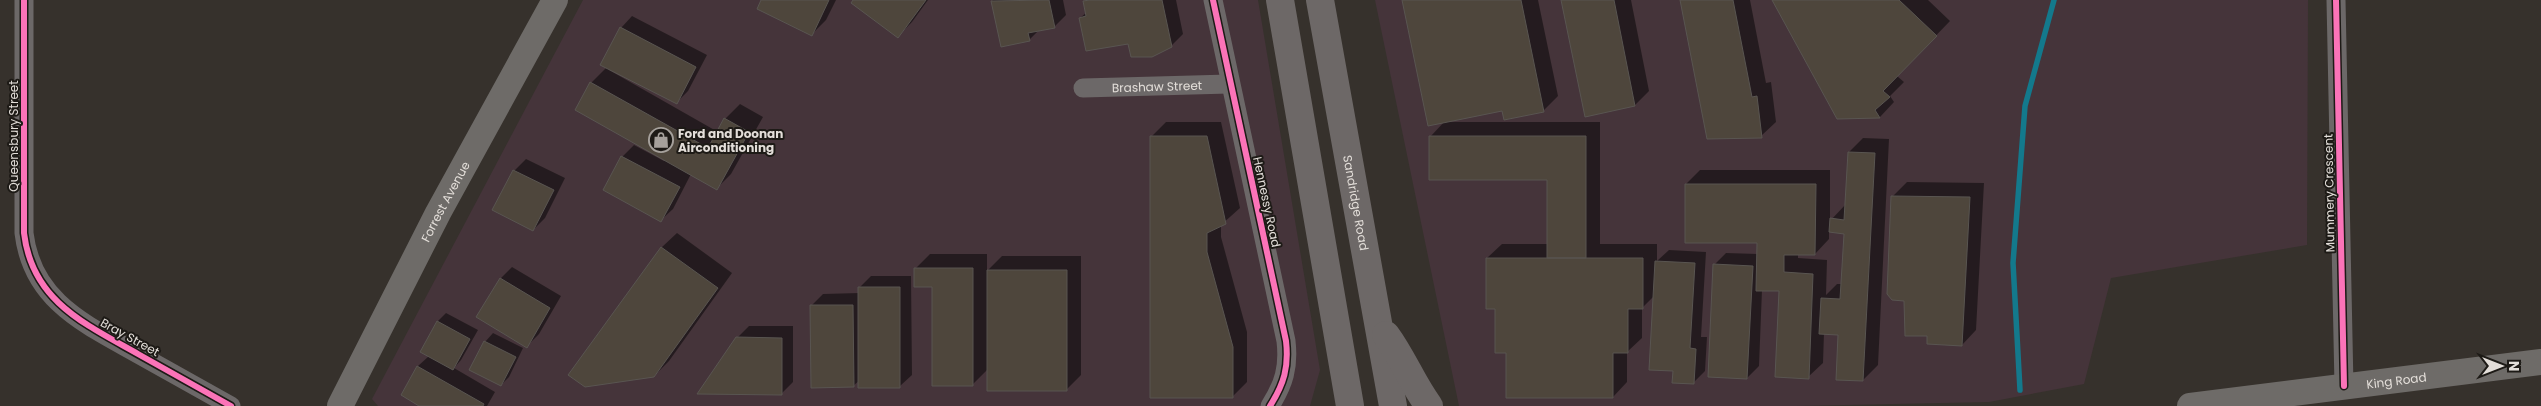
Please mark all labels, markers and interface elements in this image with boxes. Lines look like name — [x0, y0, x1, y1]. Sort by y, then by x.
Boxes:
street label: Brashaw Street — [1112, 76, 1202, 96]
street label: Queensbury Street — [5, 80, 22, 192]
place label: Ford and Doonan Airconditioning — [678, 125, 783, 156]
shop icon: Ford and Doonan Airconditioning — [648, 127, 674, 153]
street label: Mummery Crescent — [2319, 133, 2339, 253]
street label: Sandridge Road — [1340, 154, 1373, 252]
street label: Hennessy Road — [1249, 155, 1285, 249]
street label: Forrest Avenue — [416, 158, 473, 245]
street label: Bray Street — [97, 314, 163, 360]
north arrow — [2476, 341, 2526, 391]
text: N — [2504, 361, 2524, 371]
street label: King Road — [2365, 368, 2427, 392]

